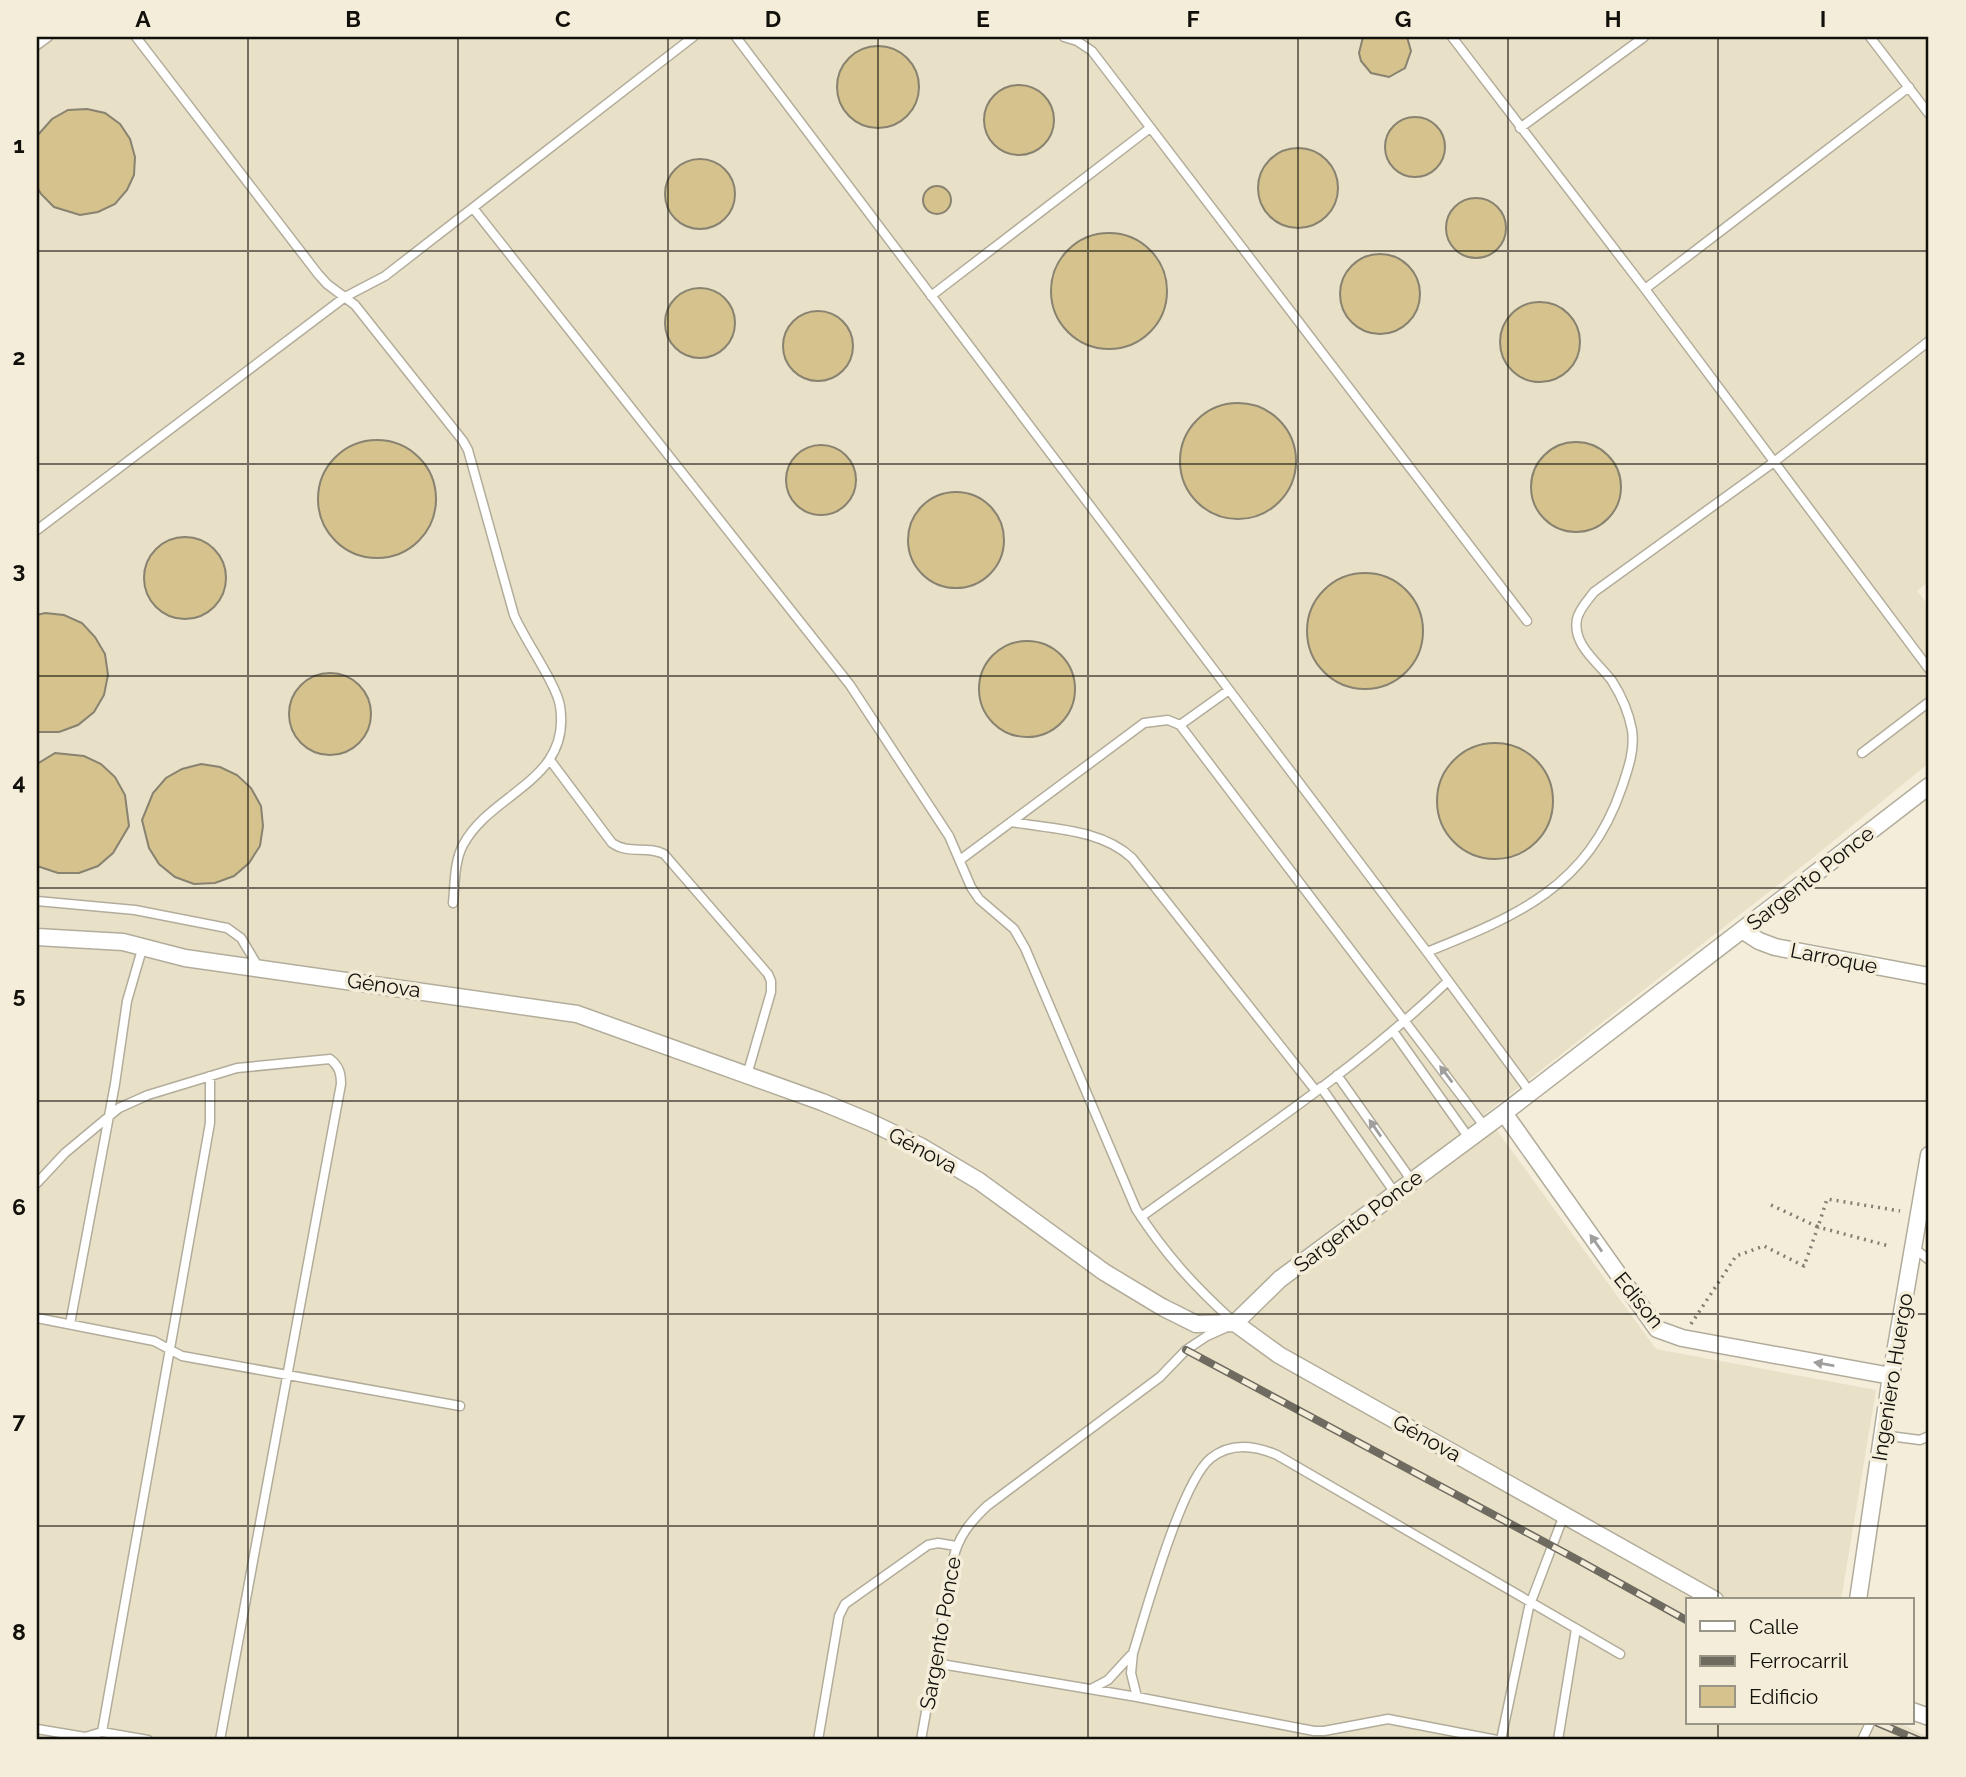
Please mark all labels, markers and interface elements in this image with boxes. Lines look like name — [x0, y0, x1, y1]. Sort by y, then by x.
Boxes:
text: A — [135, 5, 151, 32]
text: B — [345, 5, 361, 32]
text: C — [555, 5, 571, 32]
text: D — [765, 5, 781, 32]
text: E — [976, 5, 990, 32]
text: F — [1186, 5, 1200, 32]
text: G — [1395, 5, 1411, 32]
text: H — [1604, 5, 1622, 32]
text: I — [1820, 5, 1826, 32]
text: 1 — [13, 131, 25, 158]
text: 2 — [13, 343, 25, 370]
text: 3 — [13, 556, 25, 583]
text: 4 — [12, 768, 26, 795]
street label: Sargento Ponce — [1741, 821, 1879, 935]
street label: Larroque — [1788, 937, 1880, 979]
street label: Génova — [346, 967, 422, 1003]
text: 5 — [13, 981, 26, 1008]
one-way arrow — [1439, 1065, 1453, 1083]
one-way arrow — [1368, 1119, 1382, 1137]
street label: Génova — [884, 1122, 962, 1178]
street label: Sargento Ponce — [1289, 1164, 1427, 1278]
text: 6 — [12, 1193, 26, 1220]
one-way arrow — [1589, 1234, 1603, 1252]
street label: Edison — [1609, 1267, 1669, 1333]
street label: Ingeniero Huergo — [1866, 1291, 1918, 1463]
one-way arrow — [1813, 1358, 1835, 1369]
text: 7 — [13, 1406, 26, 1433]
street label: Génova — [1389, 1409, 1465, 1467]
street label: Sargento Ponce — [914, 1555, 966, 1711]
legend — [1686, 1598, 1913, 1724]
text: Calle — [1749, 1614, 1799, 1639]
text: 8 — [12, 1618, 26, 1645]
text: Ferrocarril — [1749, 1648, 1848, 1673]
text: Edificio — [1749, 1684, 1818, 1709]

